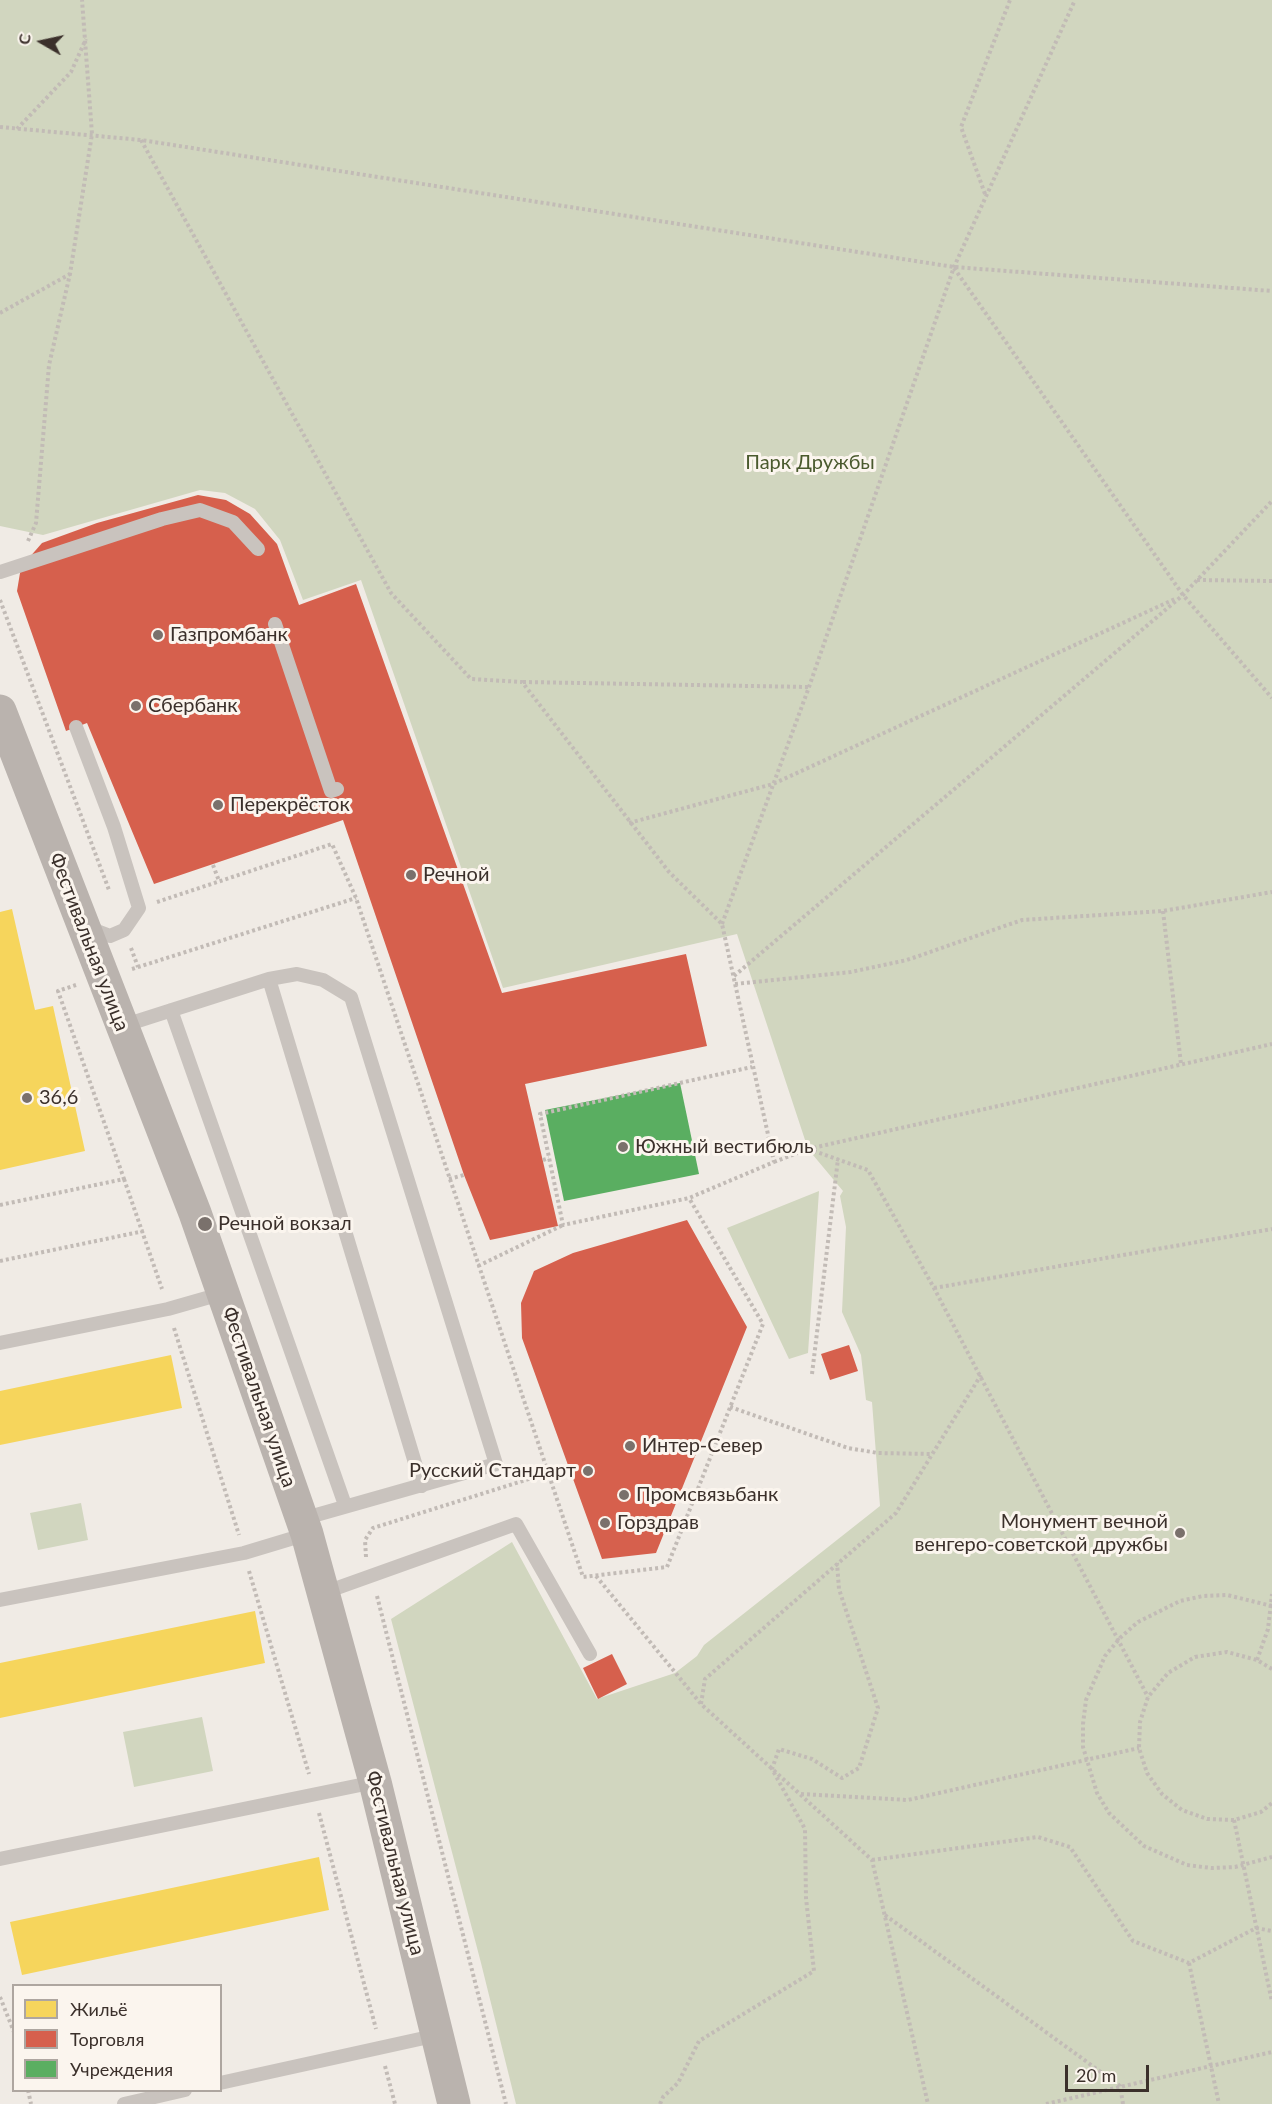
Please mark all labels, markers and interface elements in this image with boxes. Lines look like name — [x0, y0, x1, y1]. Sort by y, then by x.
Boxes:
north arrow — [12, 12, 72, 72]
text: С — [14, 32, 34, 46]
park label: Парк Дружбы — [745, 451, 875, 475]
place label: Газпромбанк — [170, 623, 288, 647]
marker: Газпромбанк — [151, 628, 165, 642]
place label: Сбербанк — [148, 694, 238, 718]
marker: Сбербанк — [129, 699, 143, 713]
place label: Перекрёсток — [230, 793, 350, 817]
marker: Перекрёсток — [211, 798, 225, 812]
street label: Фестивальная улица — [44, 849, 134, 1035]
place label: Речной — [423, 863, 489, 887]
marker: Речной — [404, 868, 418, 882]
place label: 36,6 — [39, 1086, 78, 1110]
marker: 36,6 — [20, 1091, 34, 1105]
place label: Южный вестибюль — [635, 1135, 814, 1159]
marker: Южный вестибюль — [616, 1140, 630, 1154]
place label: Речной вокзал — [218, 1212, 352, 1236]
marker: Речной вокзал — [196, 1215, 214, 1233]
street label: Фестивальная улица — [217, 1304, 301, 1490]
place label: Интер-Север — [642, 1434, 763, 1458]
marker: Интер-Север — [623, 1439, 637, 1453]
place label: Русский Стандарт — [409, 1459, 576, 1483]
marker: Русский Стандарт — [581, 1464, 595, 1478]
place label: Промсвязьбанк — [636, 1483, 778, 1507]
marker: Промсвязьбанк — [617, 1488, 631, 1502]
place label: Монумент вечной венгеро-советской дружбы — [914, 1510, 1168, 1557]
place label: Горздрав — [617, 1511, 699, 1535]
marker: Горздрав — [598, 1516, 612, 1530]
marker: Монумент вечной венгеро-советской дружбы — [1173, 1526, 1187, 1540]
street label: Фестивальная улица — [360, 1768, 430, 1958]
legend — [12, 1984, 222, 2092]
text: Жильё — [70, 1998, 128, 2020]
text: Торговля — [70, 2028, 144, 2050]
scale bar — [1068, 2053, 1152, 2091]
text: Учреждения — [70, 2058, 173, 2080]
text: 20 m — [1076, 2064, 1116, 2086]

